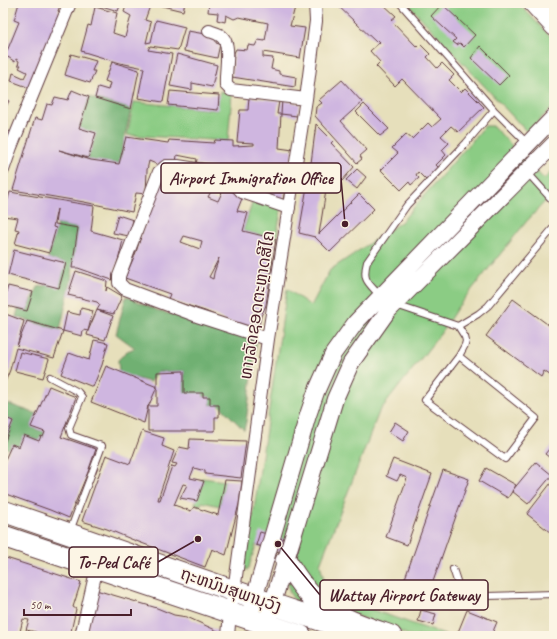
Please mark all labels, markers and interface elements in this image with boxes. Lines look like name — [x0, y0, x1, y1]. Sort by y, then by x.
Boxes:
callout: Airport Immigration Office — [161, 163, 341, 193]
text: Airport Immigration Office — [169, 167, 335, 189]
street label: ທາງລັດຊອດຕະຫຼາດສີໄຄ — [235, 229, 279, 381]
callout: To-Ped Café — [69, 547, 158, 577]
text: To-Ped Café — [77, 551, 152, 573]
street label: ຖະຫນົນສຸພານຸວົງ — [178, 563, 284, 617]
callout: Wattay Airport Gateway — [320, 580, 488, 610]
text: Wattay Airport Gateway — [328, 584, 482, 606]
scale bar — [24, 591, 131, 617]
text: 50 m — [30, 597, 52, 613]

